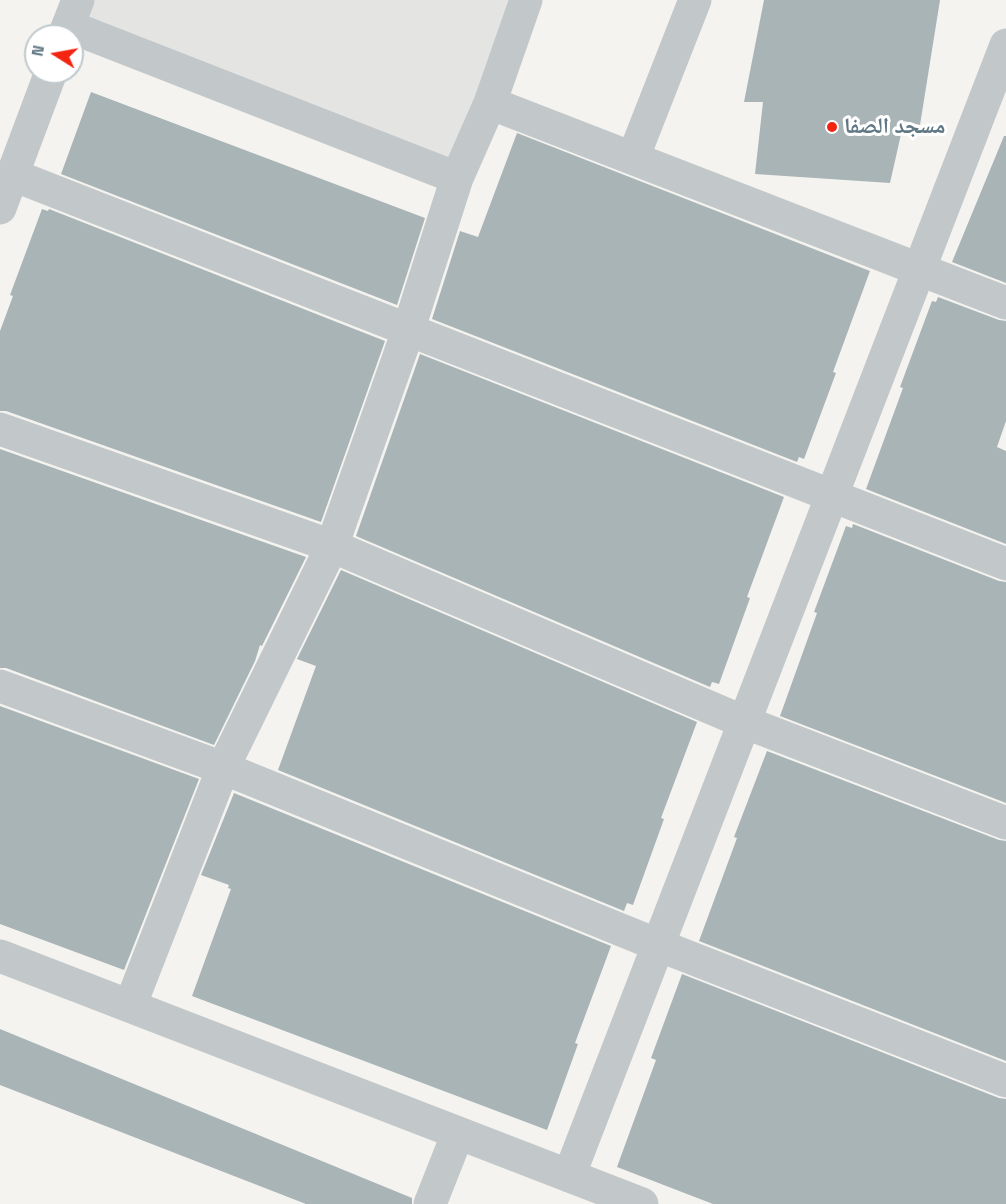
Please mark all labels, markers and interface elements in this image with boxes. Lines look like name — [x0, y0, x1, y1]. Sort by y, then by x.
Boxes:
north arrow — [24, 24, 84, 84]
text: N — [26, 44, 49, 58]
place label: مسجد الصفا — [844, 114, 945, 140]
marker: مسجد الصفا — [825, 120, 839, 134]

